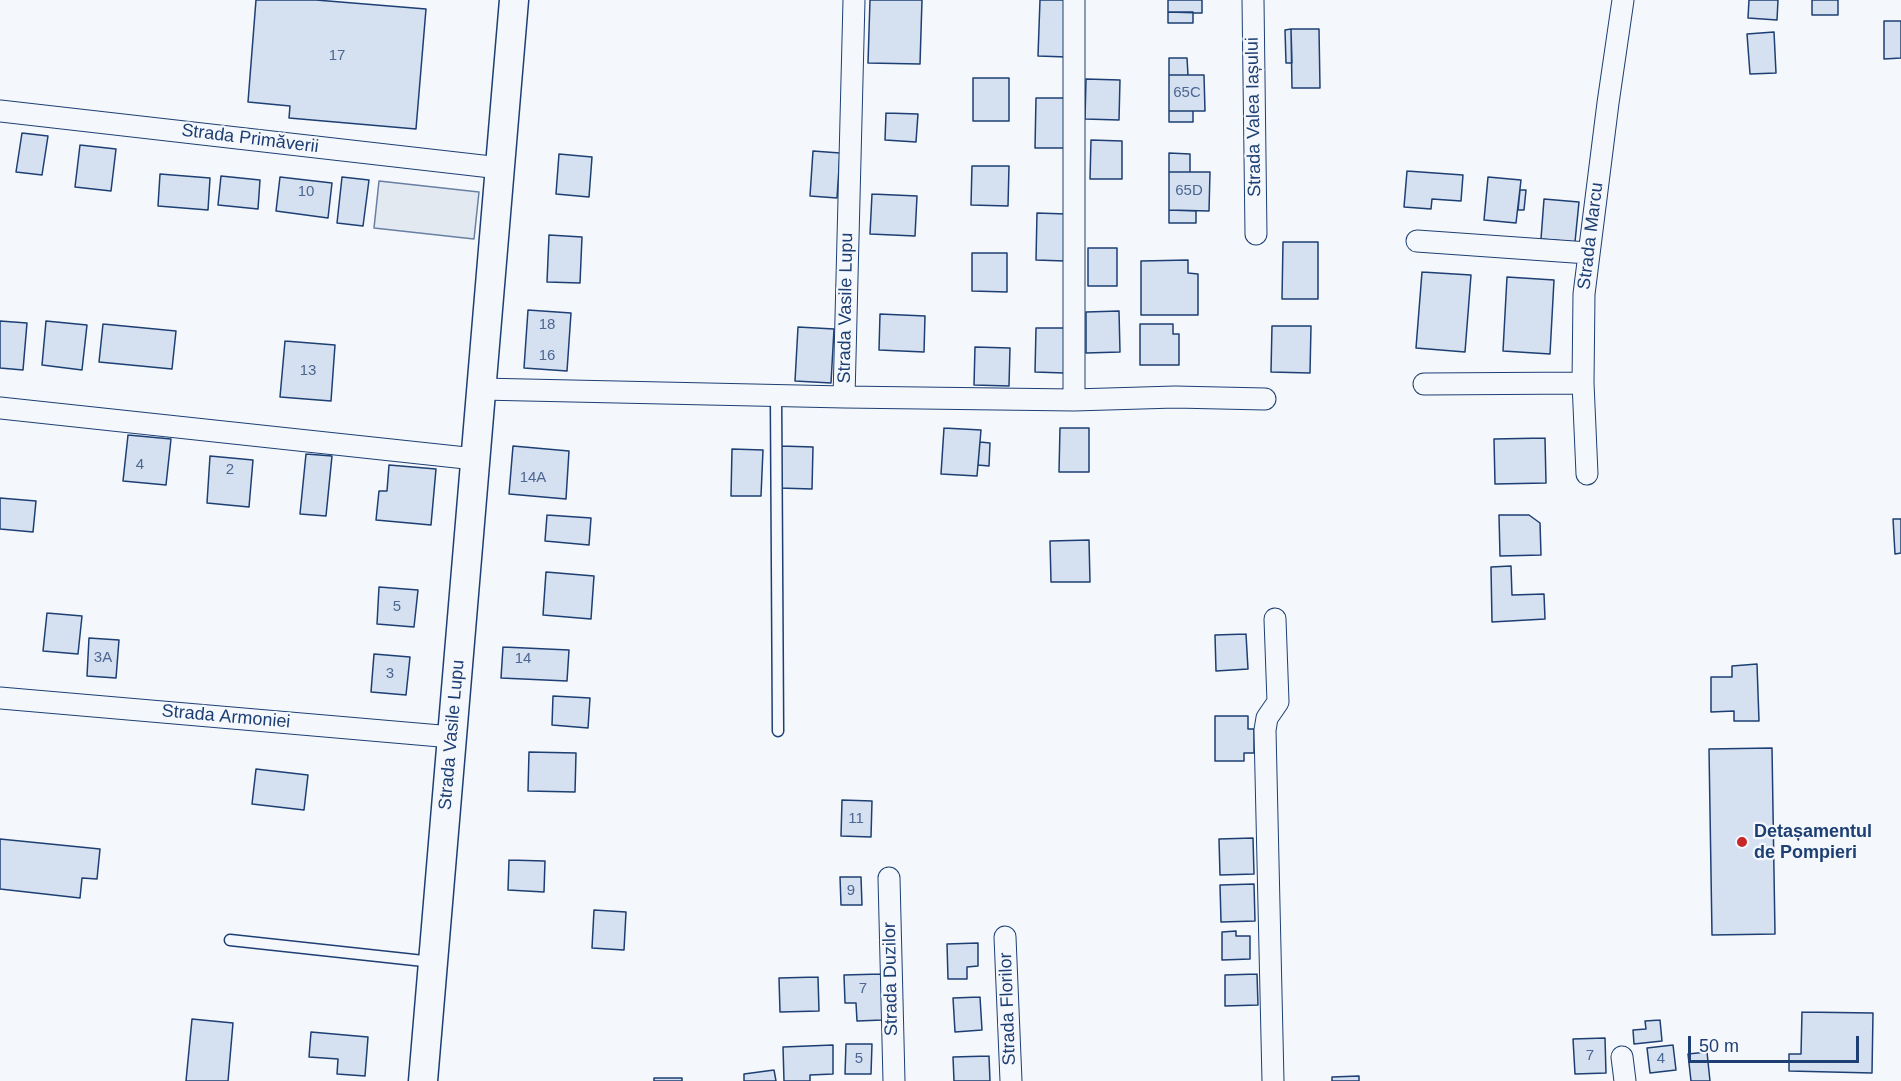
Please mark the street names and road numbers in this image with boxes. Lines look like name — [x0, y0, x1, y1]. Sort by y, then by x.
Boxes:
street label: Strada Valea Iașului — [1242, 37, 1266, 197]
street label: Strada Primăverii — [180, 120, 320, 158]
street label: Strada Marcu — [1574, 181, 1608, 291]
street label: Strada Vasile Lupu — [834, 232, 858, 384]
street label: Strada Vasile Lupu — [435, 659, 469, 811]
street label: Strada Armoniei — [161, 701, 291, 733]
street label: Strada Duzilor — [879, 922, 903, 1036]
street label: Strada Florilor — [995, 952, 1021, 1066]

